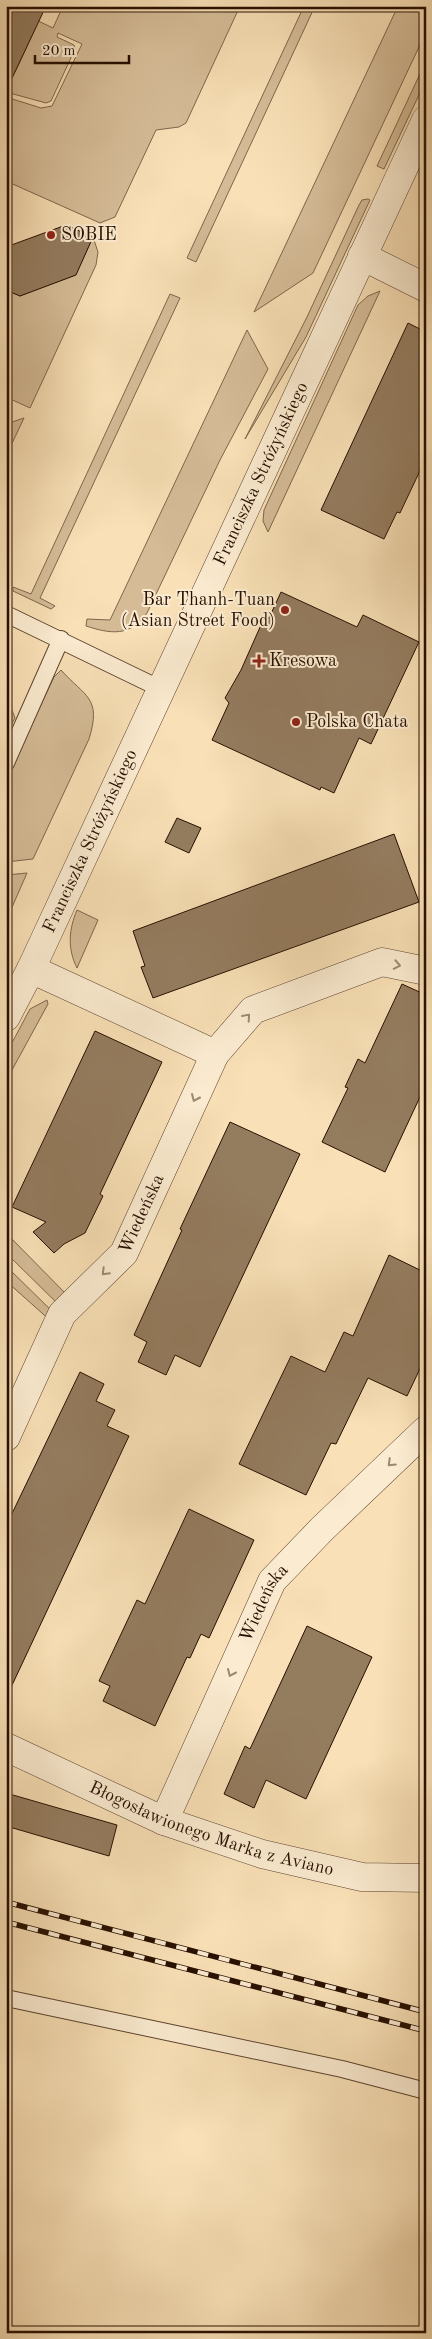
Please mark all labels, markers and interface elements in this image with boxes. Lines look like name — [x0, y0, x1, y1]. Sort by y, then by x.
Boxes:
scale bar — [35, 32, 129, 64]
text: 20 m — [42, 44, 76, 59]
place label: SOBIE — [61, 226, 117, 244]
marker: SOBIE — [45, 229, 57, 241]
street label: Franciszka Stróżyńskiego — [211, 380, 312, 569]
place label: Bar Thanh-Tuan (Asian Street Food) — [121, 591, 275, 630]
marker: Bar Thanh-Tuan (Asian Street Food) — [279, 604, 291, 616]
place label: Kresowa — [269, 652, 337, 670]
marker: Kresowa — [253, 655, 265, 667]
place label: Polska Chata — [306, 713, 408, 731]
marker: Polska Chata — [290, 716, 302, 728]
street label: Franciszka Stróżyńskiego — [40, 747, 141, 936]
one-way arrow — [393, 960, 402, 970]
one-way arrow — [241, 1014, 250, 1023]
one-way arrow — [190, 1093, 201, 1102]
street label: Wiedeńska — [116, 1171, 168, 1256]
one-way arrow — [101, 1267, 110, 1276]
one-way arrow — [387, 1457, 396, 1466]
street label: Wiedeńska — [237, 1561, 292, 1645]
one-way arrow — [227, 1668, 237, 1677]
street label: Błogosławionego Marka z Aviano — [86, 1778, 335, 1879]

